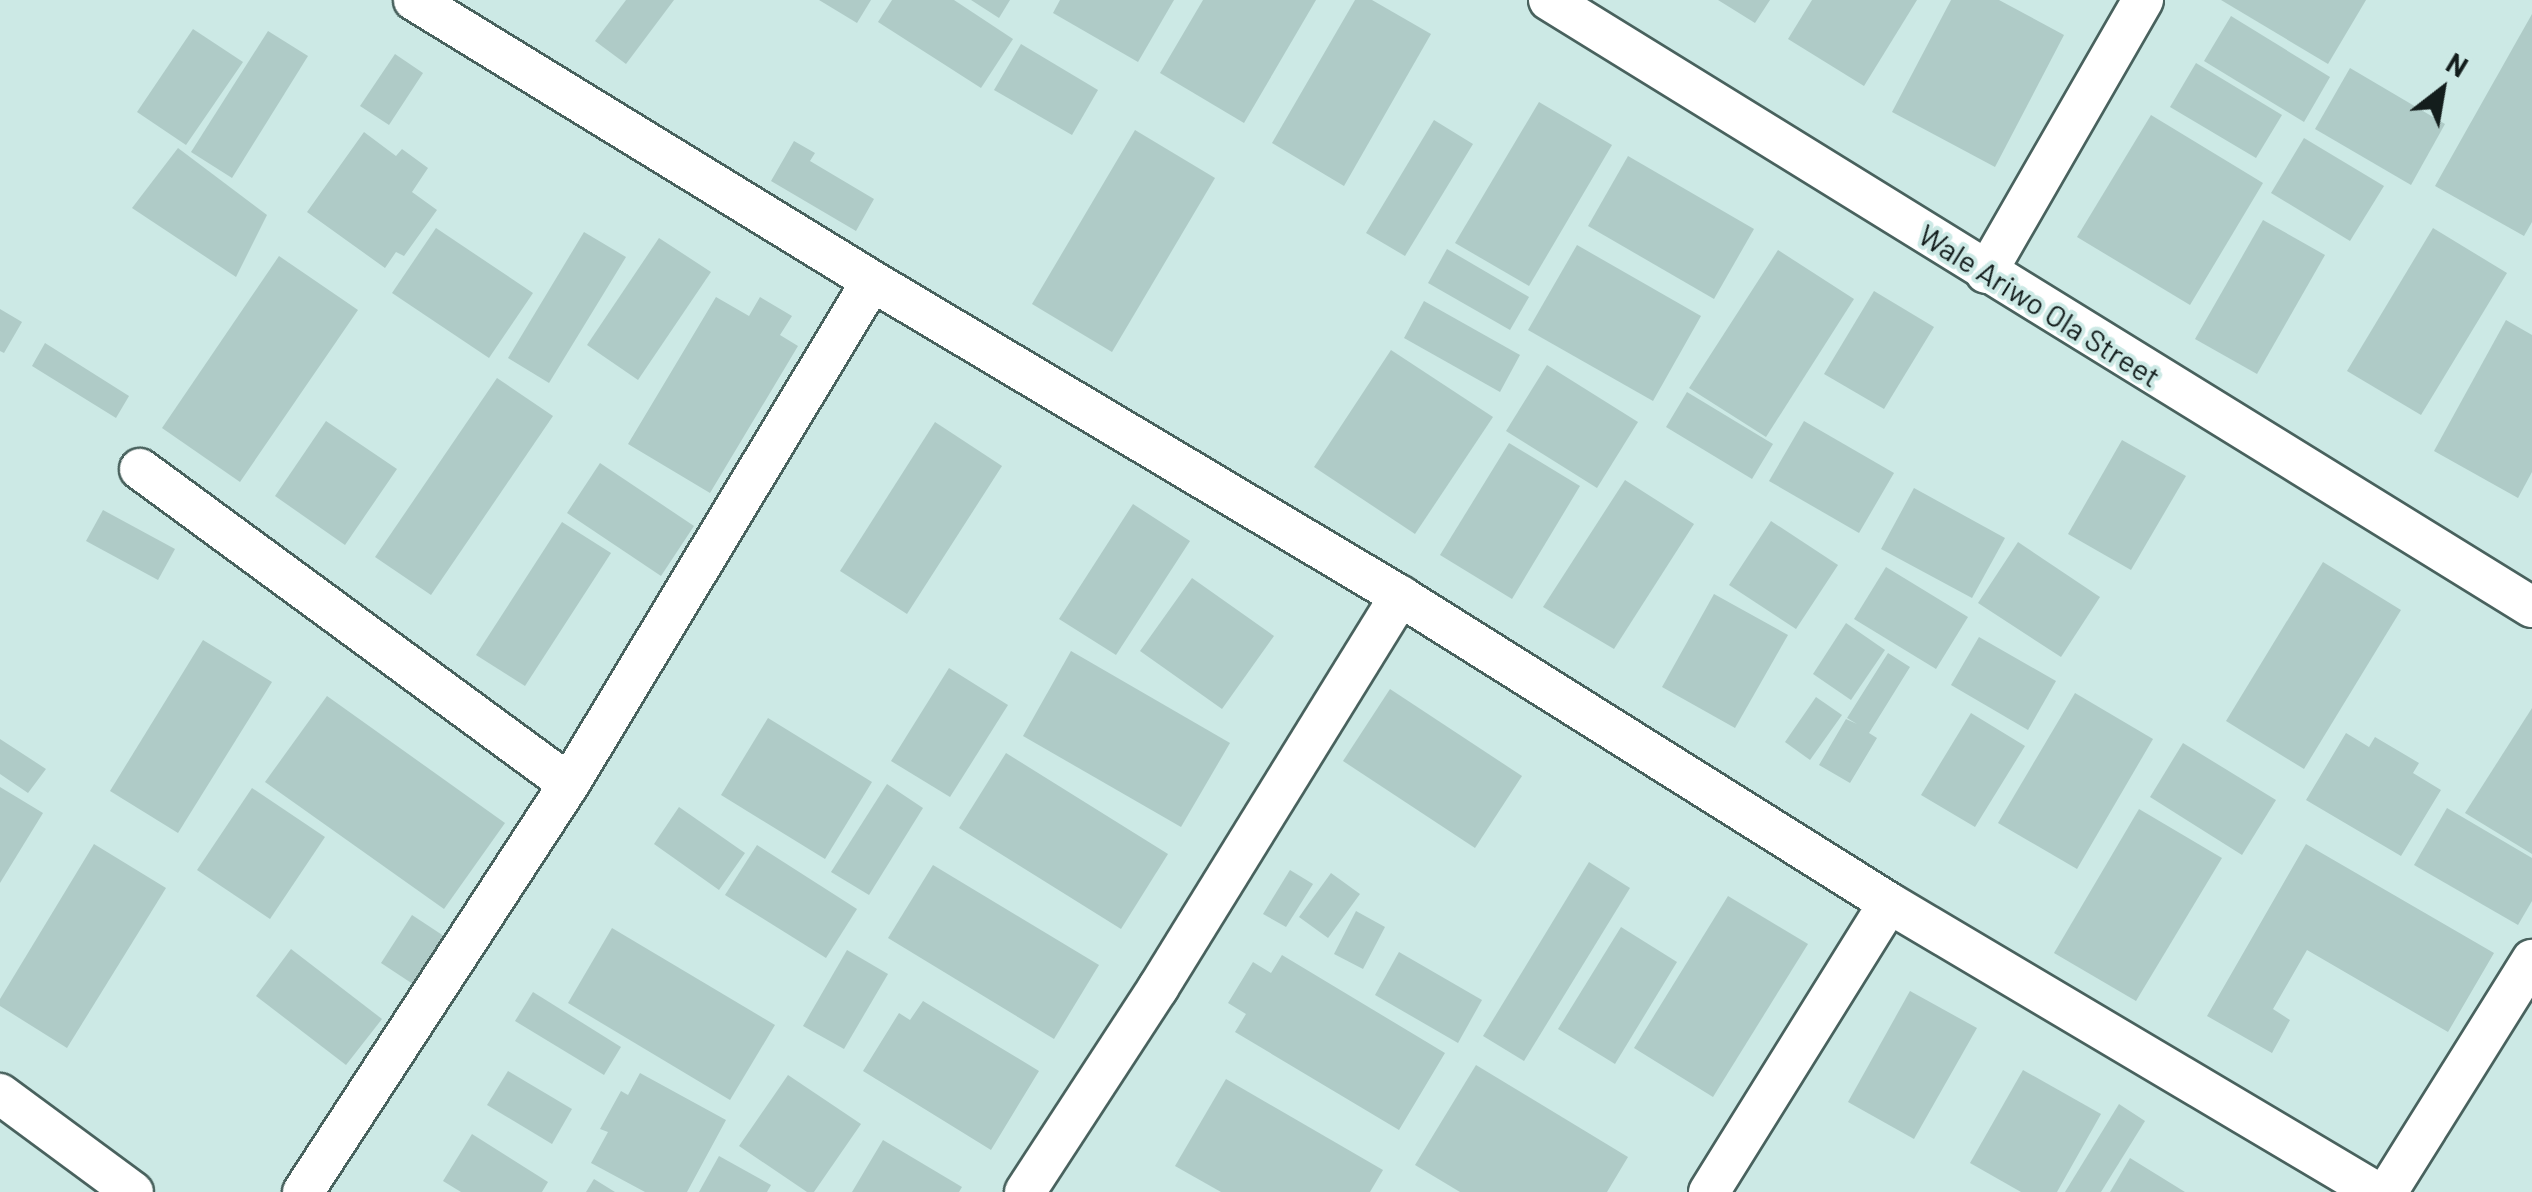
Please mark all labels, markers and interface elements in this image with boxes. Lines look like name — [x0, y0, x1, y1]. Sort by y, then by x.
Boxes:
north arrow — [2392, 40, 2492, 140]
text: N — [2441, 45, 2474, 84]
street label: Wale Ariwo Ola Street — [1913, 216, 2167, 394]

